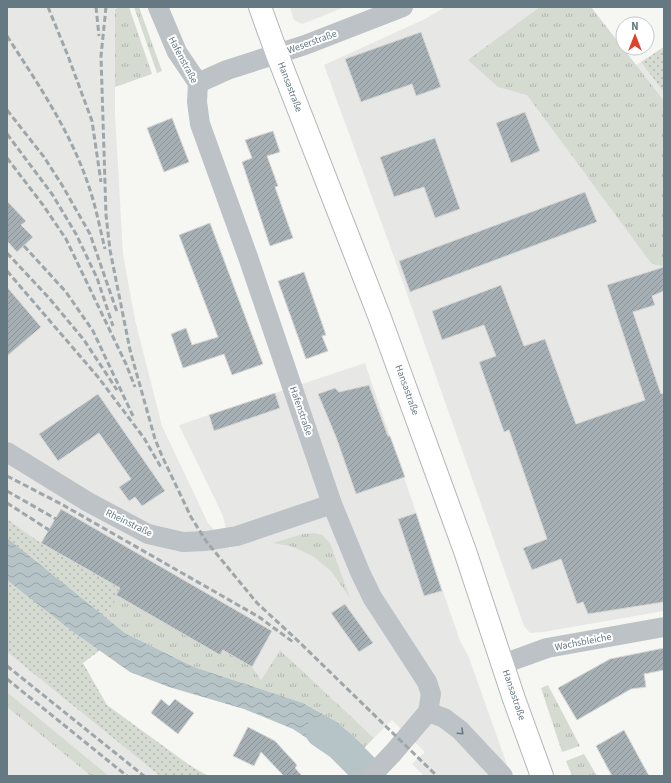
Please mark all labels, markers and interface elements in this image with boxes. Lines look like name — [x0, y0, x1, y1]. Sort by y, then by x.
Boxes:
north arrow — [615, 16, 655, 56]
text: N — [631, 19, 639, 34]
street label: Weserstraße — [285, 27, 339, 57]
street label: Hafenstraße — [165, 34, 201, 86]
street label: Hansastraße — [274, 60, 306, 114]
street label: Hansastraße — [391, 363, 423, 417]
street label: Hafenstraße — [286, 385, 316, 438]
street label: Rheinstraße — [103, 506, 155, 540]
street label: Wachsbleiche — [553, 630, 613, 654]
street label: Hansastraße — [499, 668, 529, 722]
one-way arrow — [456, 727, 464, 735]

